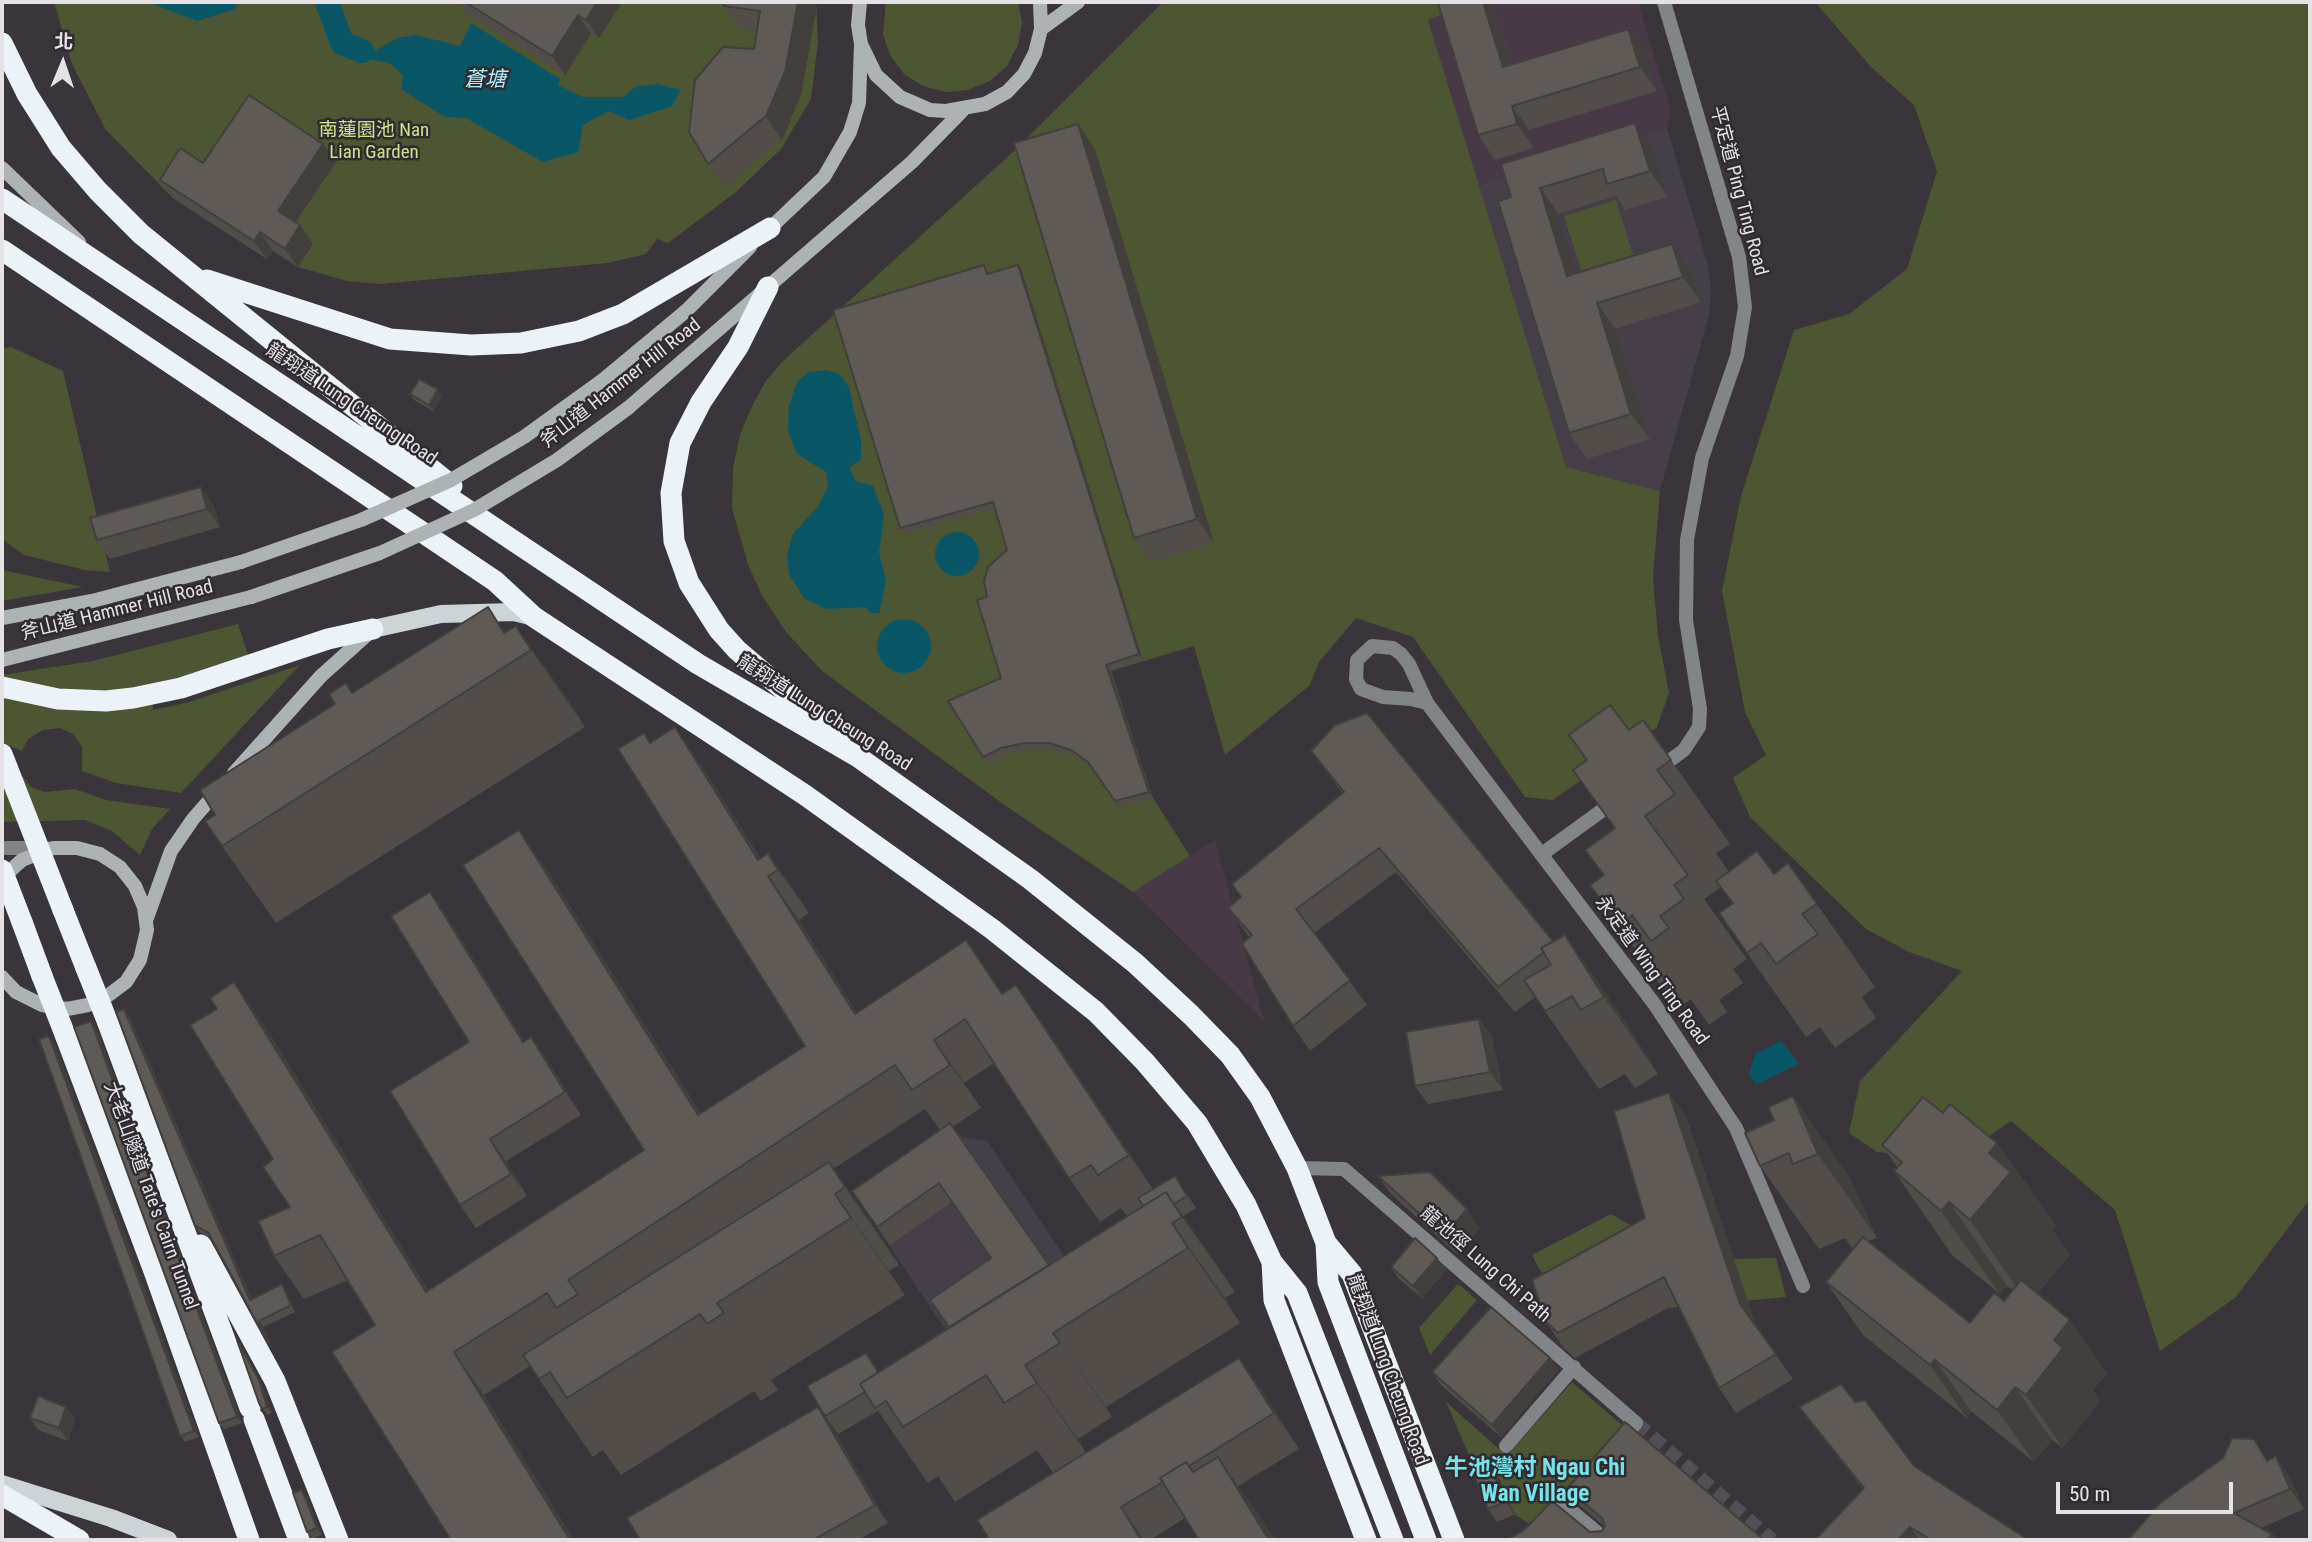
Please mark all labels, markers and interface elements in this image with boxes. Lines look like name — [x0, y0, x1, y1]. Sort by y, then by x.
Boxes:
north arrow — [28, 28, 98, 98]
text: 北 — [54, 30, 74, 53]
water label: 蒼塘 — [464, 68, 506, 94]
street label: 平定道 Ping Ting Road — [1704, 104, 1772, 278]
park label: 南蓮園池 Nan Lian Garden — [319, 120, 429, 164]
street label: 斧山道 Hammer Hill Road — [536, 314, 706, 454]
street label: 龍翔道 Lung Cheung Road — [261, 339, 441, 471]
street label: 斧山道 Hammer Hill Road — [19, 576, 215, 646]
street label: 龍翔道 Lung Cheung Road — [733, 651, 915, 777]
street label: 永定道 Wing Ting Road — [1589, 892, 1713, 1050]
street label: 大老山隧道 Tate's Cairn Tunnel — [98, 1079, 202, 1313]
street label: 龍池徑 Lung Chi Path — [1415, 1202, 1555, 1328]
street label: 龍翔道 Lung Cheung Road — [1342, 1272, 1432, 1468]
district label: 牛池灣村 Ngau Chi Wan Village — [1445, 1455, 1625, 1509]
scale bar — [2060, 1468, 2237, 1512]
text: 50 m — [2069, 1482, 2110, 1506]

